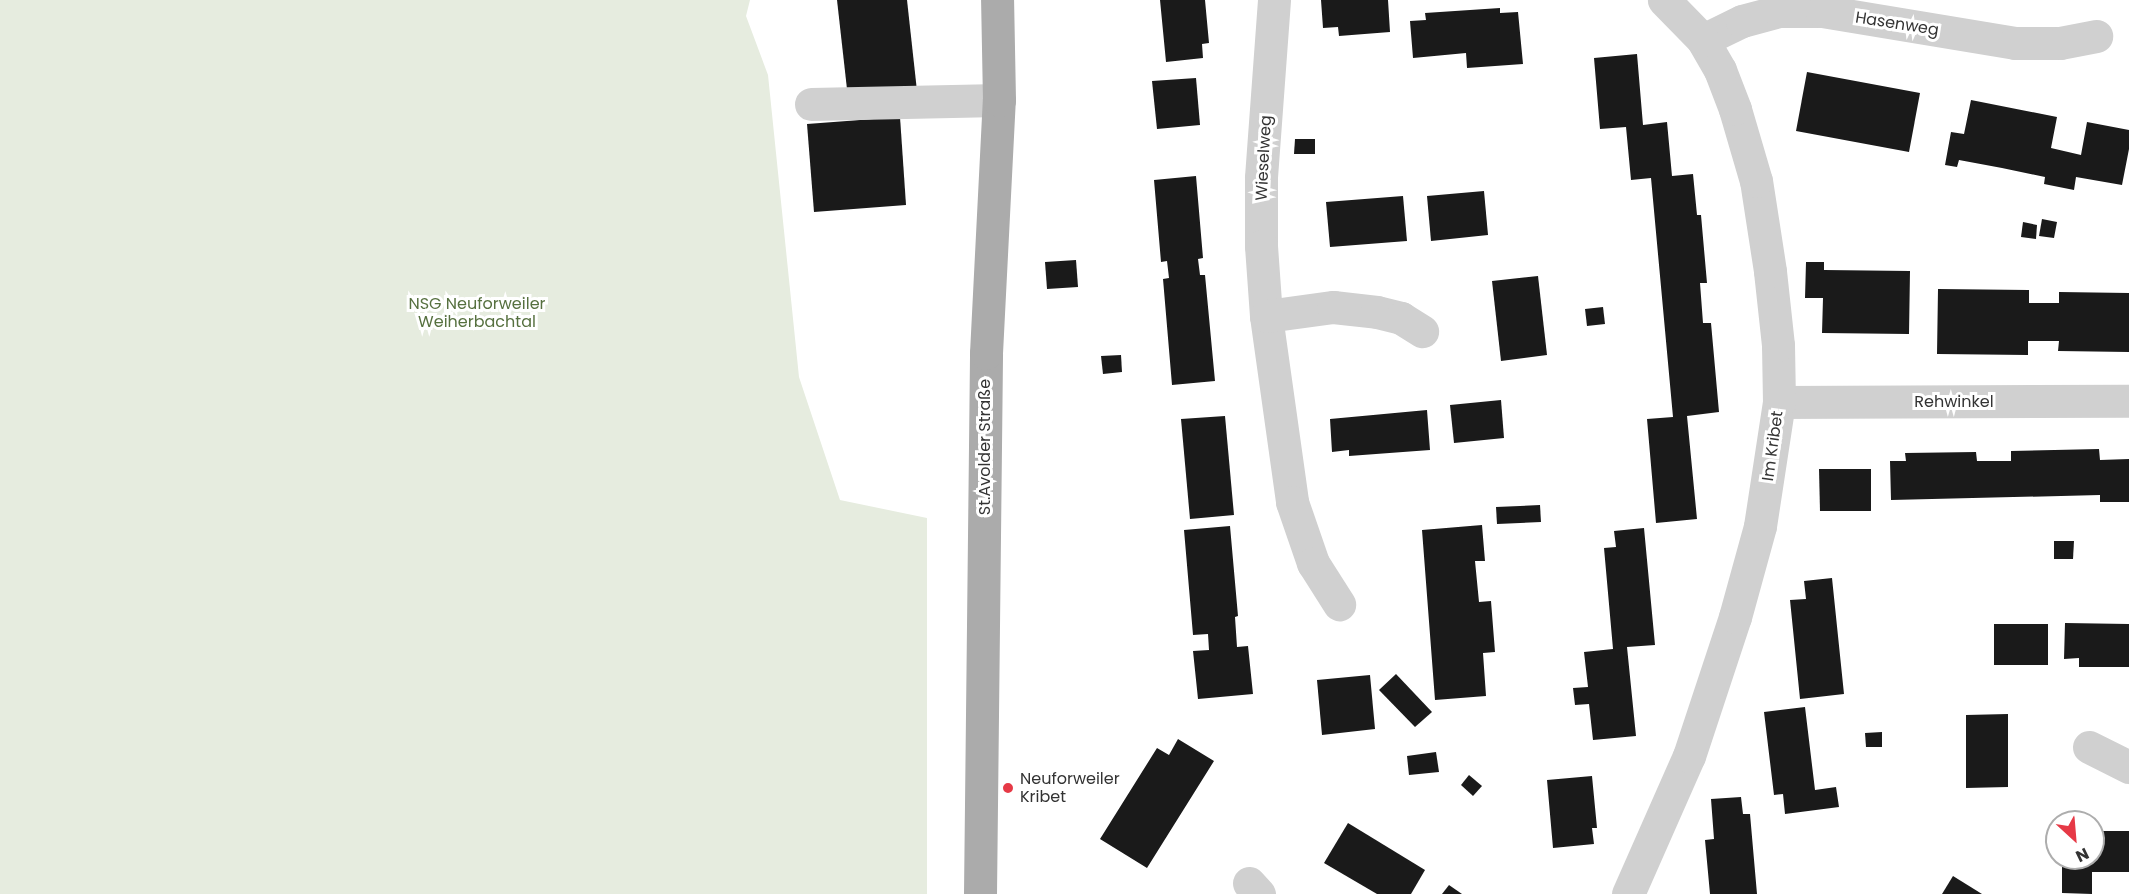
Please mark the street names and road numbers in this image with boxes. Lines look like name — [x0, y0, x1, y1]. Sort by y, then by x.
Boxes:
street label: Hasenweg — [1854, 8, 1940, 40]
street label: Wieselweg — [1252, 115, 1276, 201]
street label: St.Avolder Straße — [975, 379, 995, 515]
street label: Rehwinkel — [1914, 392, 1994, 412]
street label: Im Kribet — [1759, 410, 1787, 482]

